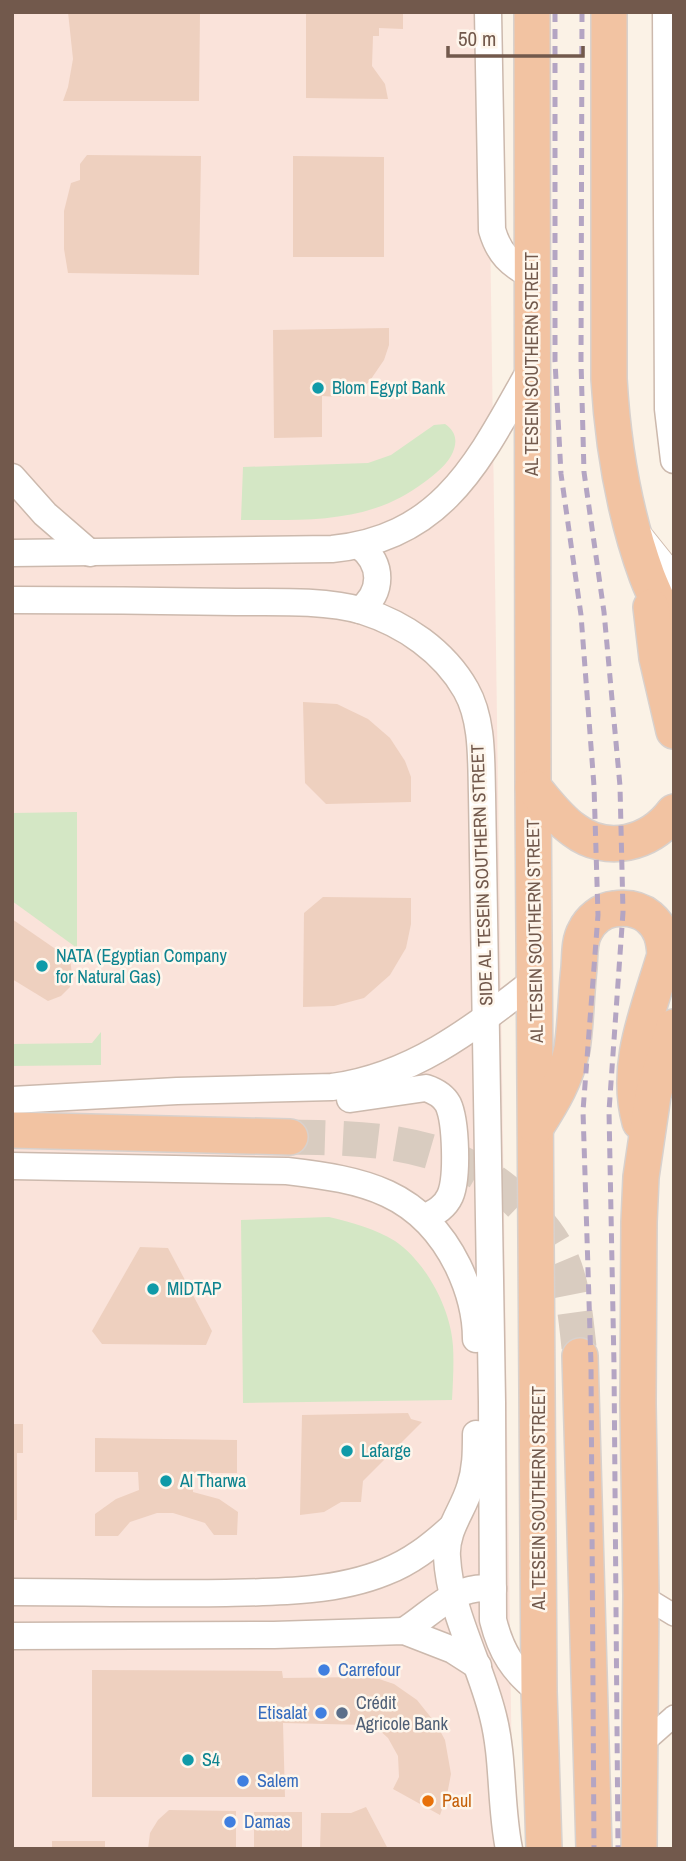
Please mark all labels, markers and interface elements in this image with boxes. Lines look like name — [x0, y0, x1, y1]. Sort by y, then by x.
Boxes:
scale bar — [448, 14, 583, 58]
text: 50 m — [458, 24, 496, 53]
street label: AL TESEIN SOUTHERN STREET — [519, 252, 544, 477]
place label: Blom Egypt Bank — [332, 375, 446, 400]
marker: Blom Egypt Bank — [310, 380, 326, 396]
street label: SIDE AL TESEIN SOUTHERN STREET — [464, 744, 499, 1006]
street label: AL TESEIN SOUTHERN STREET — [520, 819, 549, 1044]
place label: NATA (Egyptian Company for Natural Gas) — [56, 943, 228, 989]
marker: NATA (Egyptian Company for Natural Gas) — [34, 958, 50, 974]
place label: MIDTAP — [167, 1276, 222, 1301]
marker: MIDTAP — [145, 1281, 161, 1297]
street label: AL TESEIN SOUTHERN STREET — [526, 1386, 551, 1611]
place label: Lafarge — [361, 1438, 411, 1463]
marker: Lafarge — [339, 1443, 355, 1459]
place label: Al Tharwa — [179, 1468, 246, 1493]
marker: Al Tharwa — [158, 1473, 174, 1489]
place label: Carrefour — [338, 1657, 400, 1682]
marker: Carrefour — [316, 1662, 332, 1678]
place label: Crédit Agricole Bank — [355, 1690, 449, 1736]
place label: Etisalat — [258, 1700, 307, 1725]
marker: Etisalat — [313, 1705, 329, 1721]
marker: Crédit Agricole Bank — [334, 1705, 350, 1721]
place label: S4 — [202, 1747, 220, 1772]
marker: S4 — [180, 1752, 196, 1768]
place label: Salem — [257, 1768, 299, 1793]
marker: Salem — [235, 1773, 251, 1789]
place label: Paul — [442, 1788, 472, 1813]
marker: Paul — [420, 1793, 436, 1809]
place label: Damas — [244, 1809, 291, 1834]
marker: Damas — [222, 1814, 238, 1830]

